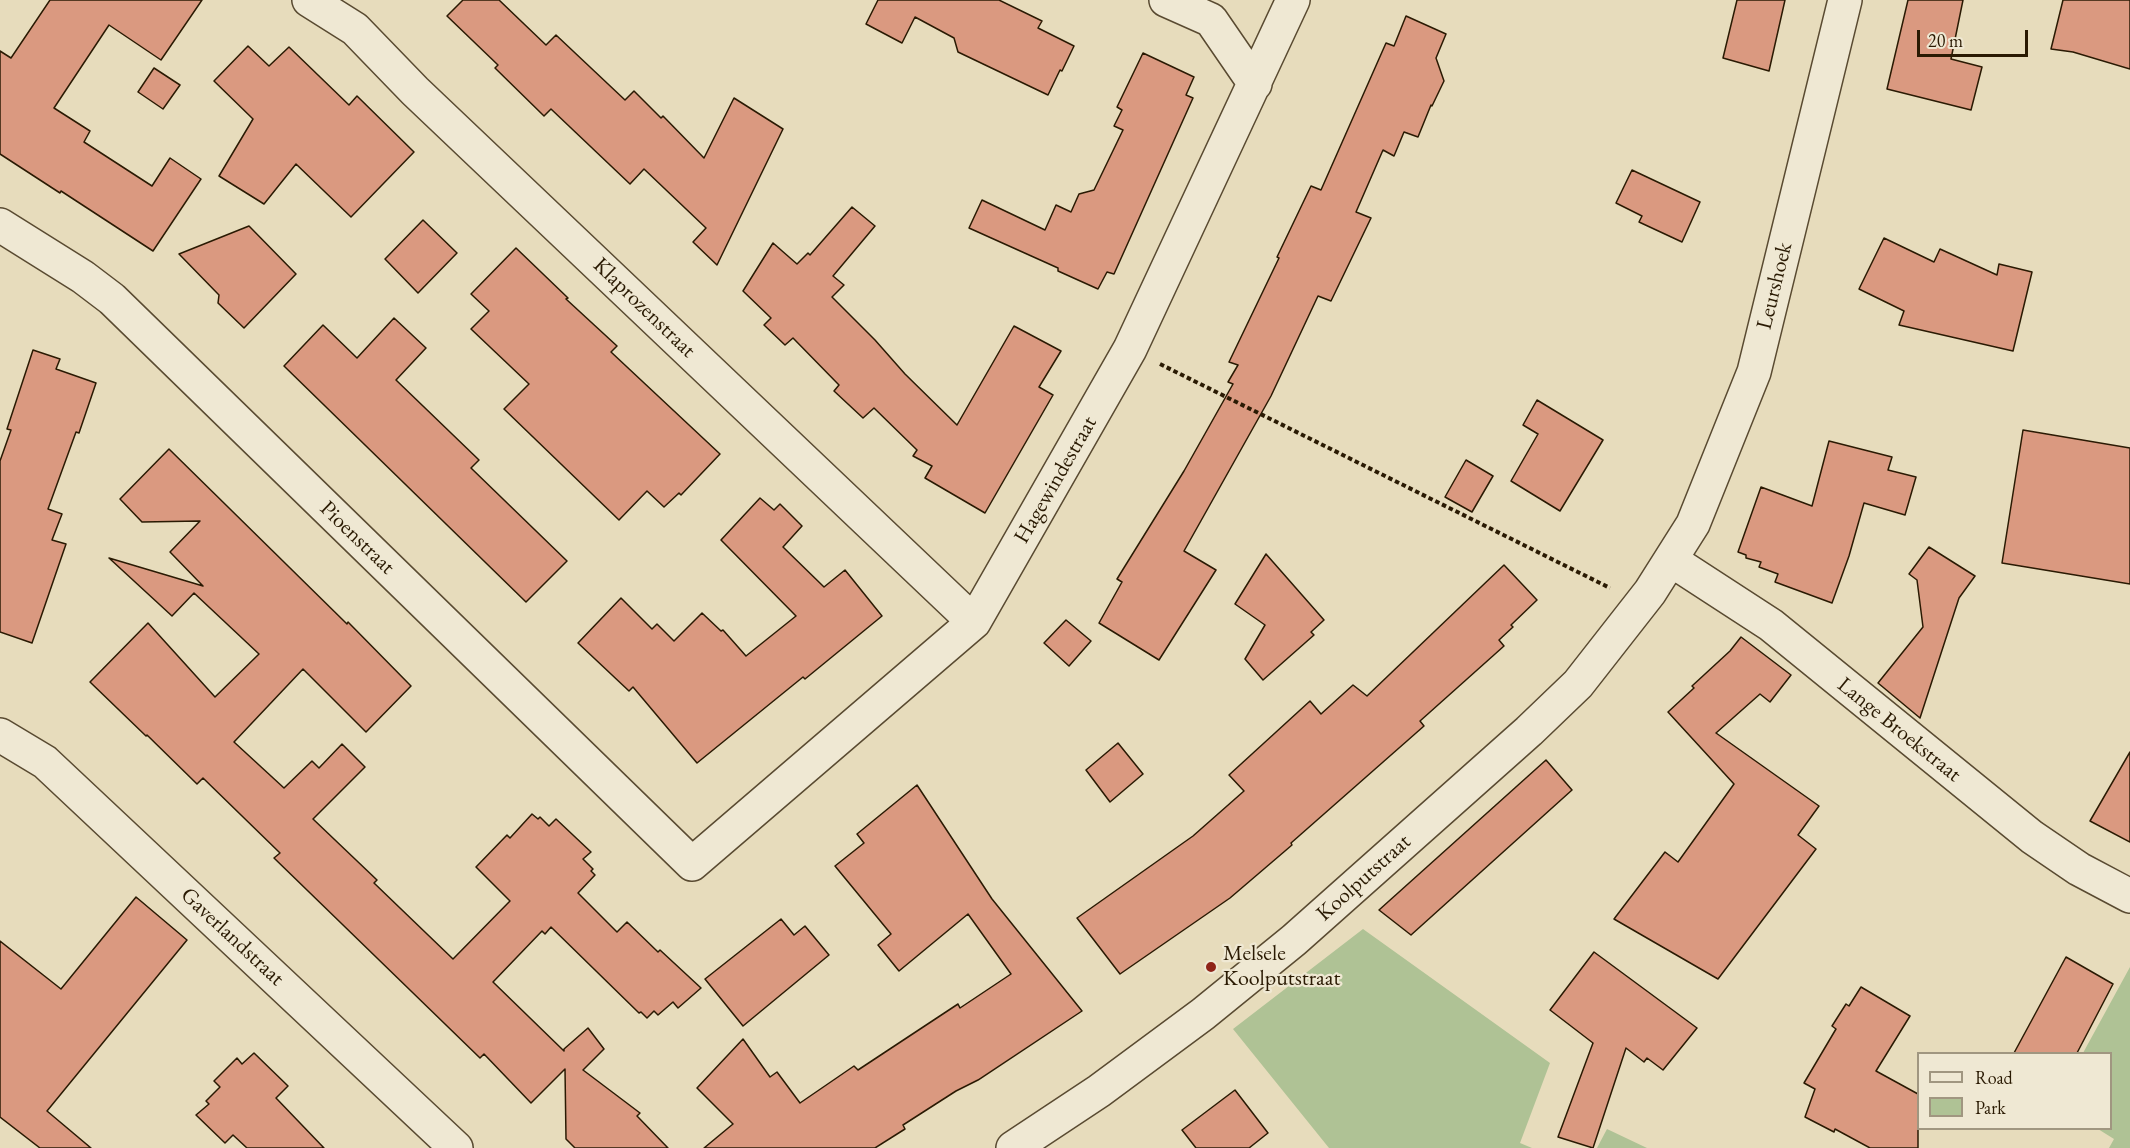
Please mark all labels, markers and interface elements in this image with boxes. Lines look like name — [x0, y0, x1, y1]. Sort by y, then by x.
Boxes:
scale bar — [1920, 18, 2031, 56]
text: 20 m — [1928, 29, 1963, 52]
street label: Leurshoek — [1751, 240, 1799, 332]
street label: Klaprozenstraat — [587, 252, 701, 364]
street label: Hagewindestraat — [1009, 412, 1103, 548]
street label: Pioenstraat — [314, 496, 400, 580]
street label: Lange Broekstraat — [1832, 672, 1966, 788]
street label: Koolputstraat — [1312, 829, 1416, 927]
street label: Gaverlandstraat — [175, 882, 289, 992]
place label: Melsele Koolputstraat — [1223, 941, 1340, 992]
marker: Melsele Koolputstraat — [1204, 960, 1218, 974]
legend — [1917, 1052, 2112, 1130]
text: Road — [1975, 1066, 2013, 1089]
text: Park — [1975, 1096, 2006, 1119]

